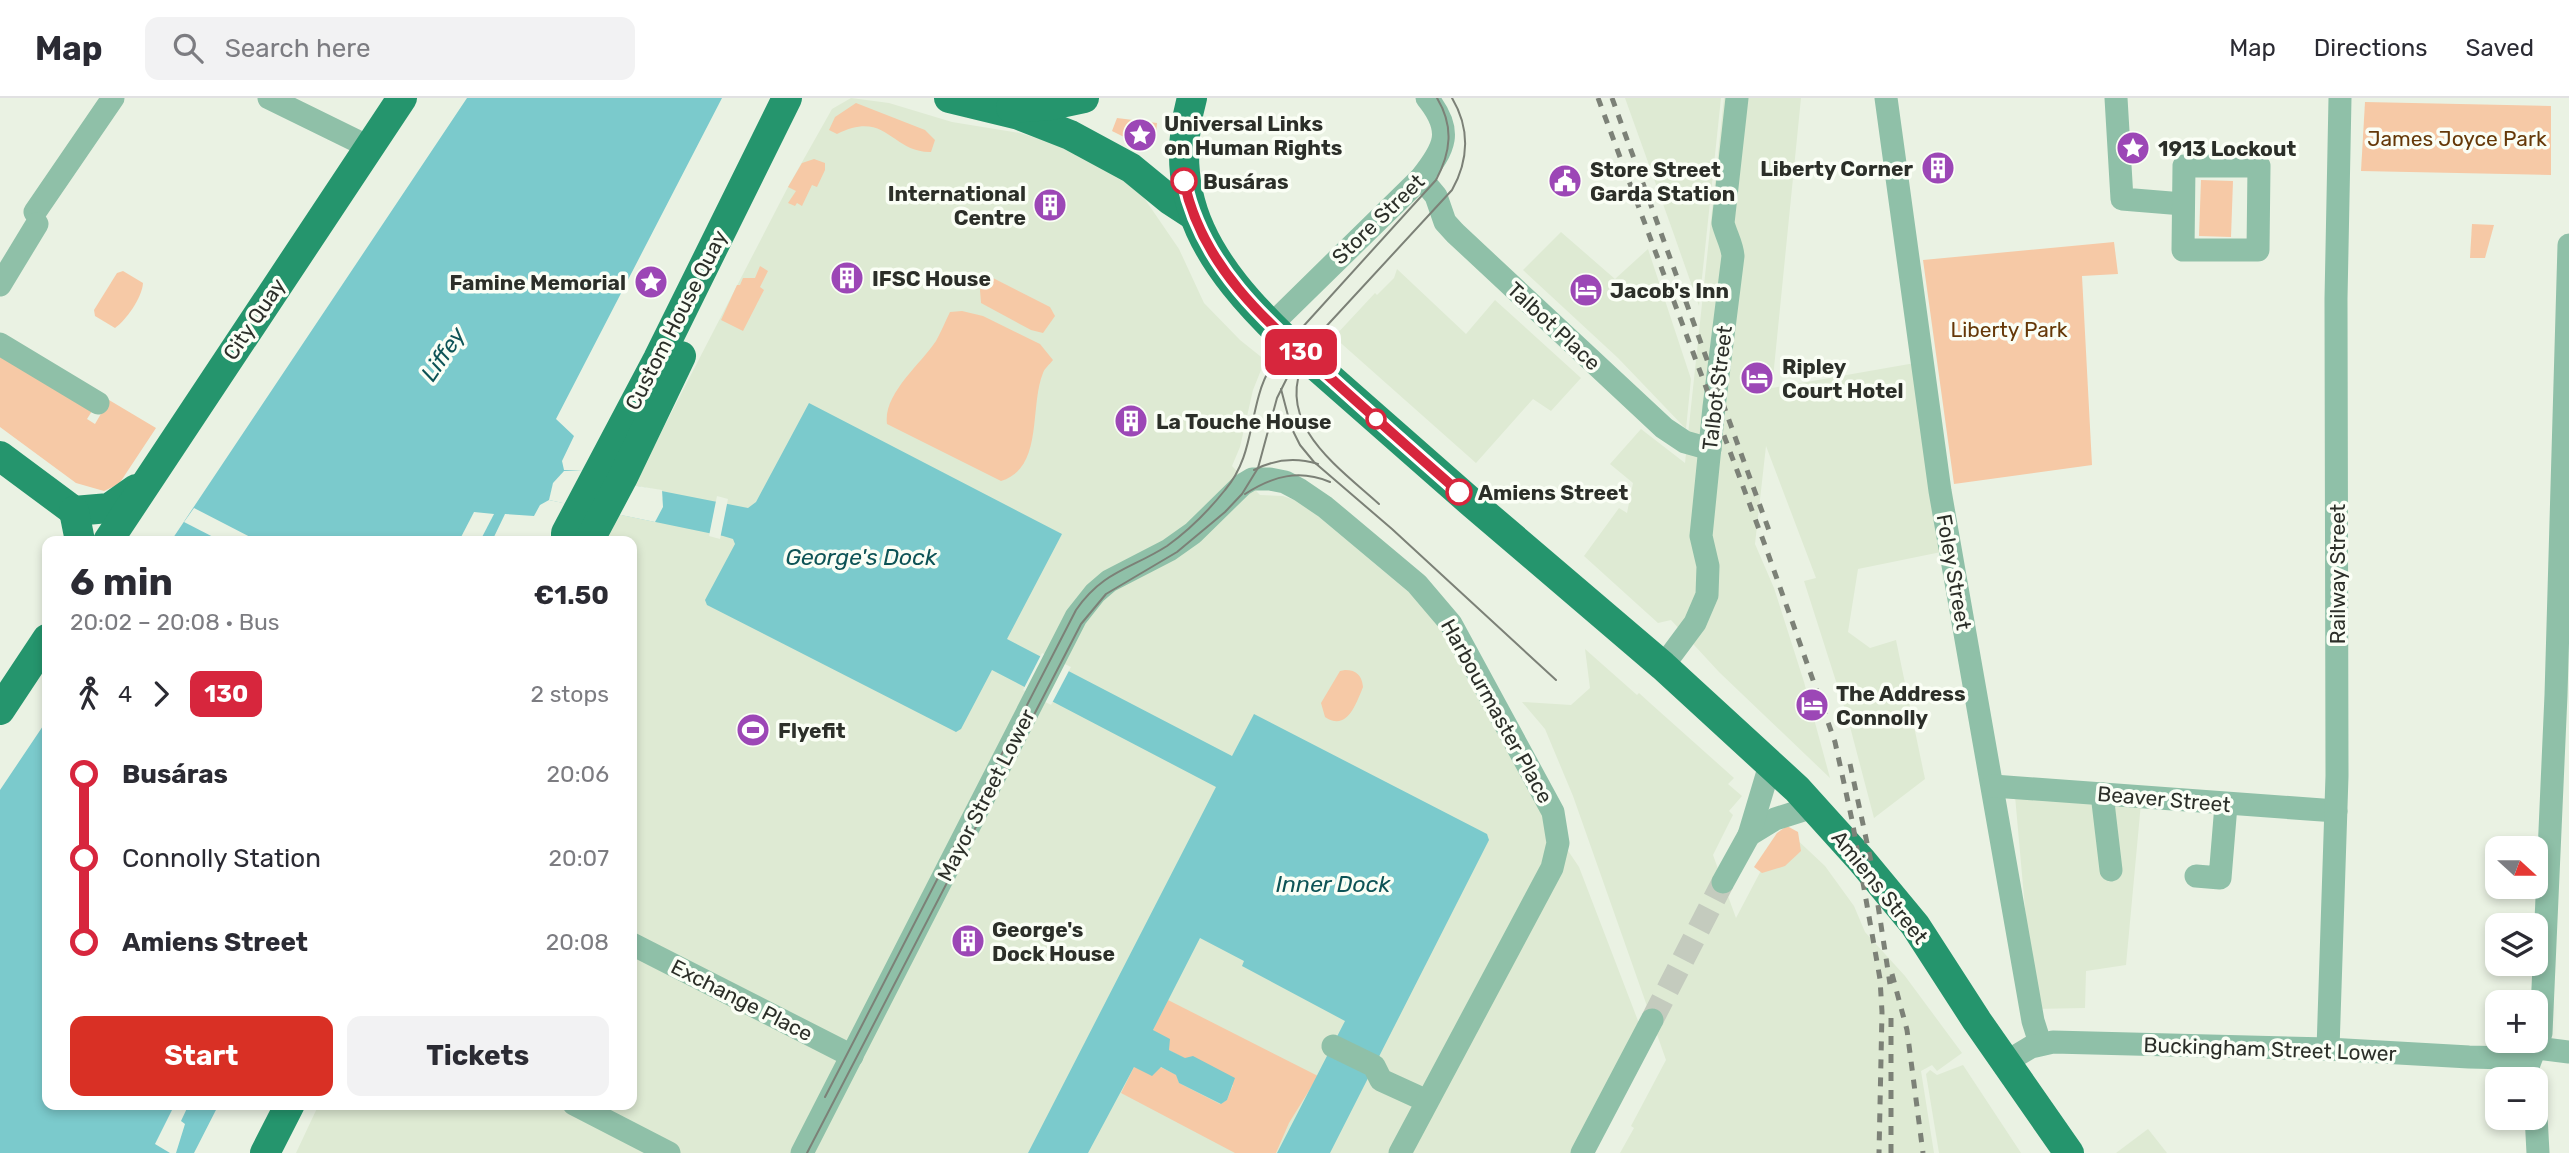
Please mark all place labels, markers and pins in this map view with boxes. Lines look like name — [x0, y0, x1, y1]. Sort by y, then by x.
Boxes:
place label: Universal Links on Human Rights — [1164, 111, 1342, 160]
place icon: Universal Links on Human Rights — [1121, 116, 1159, 154]
place icon: 1913 Lockout — [2114, 129, 2152, 167]
place label: 1913 Lockout — [2158, 136, 2296, 161]
building icon: Liberty Corner — [1919, 149, 1957, 187]
place label: Liberty Corner — [1760, 156, 1913, 181]
place label: Store Street Garda Station — [1590, 157, 1735, 206]
public building icon: Store Street Garda Station — [1546, 162, 1584, 200]
marker: Busáras — [1171, 168, 1197, 194]
place label: Busáras — [1203, 169, 1289, 194]
place label: International Centre — [888, 181, 1026, 230]
building icon: International Centre — [1031, 186, 1069, 224]
building icon: IFSC House — [828, 259, 866, 297]
place icon: Famine Memorial — [632, 263, 670, 301]
place label: IFSC House — [872, 266, 991, 291]
place label: Famine Memorial — [450, 270, 626, 295]
hotel icon: Jacob's Inn — [1567, 271, 1605, 309]
place label: Jacob's Inn — [1610, 278, 1729, 303]
place label: Ripley Court Hotel — [1782, 354, 1904, 403]
hotel icon: Ripley Court Hotel — [1738, 359, 1776, 397]
building icon: La Touche House — [1112, 402, 1150, 440]
place label: La Touche House — [1156, 409, 1332, 434]
unlabelled marker — [1366, 409, 1386, 429]
marker: Amiens Street — [1446, 479, 1472, 505]
place label: Amiens Street — [1478, 480, 1628, 505]
place label: The Address Connolly — [1836, 681, 1966, 730]
hotel icon: The Address Connolly — [1793, 686, 1831, 724]
sports icon: Flyefit — [734, 711, 772, 749]
place label: Flyefit — [778, 718, 846, 743]
place label: George's Dock House — [992, 917, 1115, 966]
building icon: George's Dock House — [949, 922, 987, 960]

